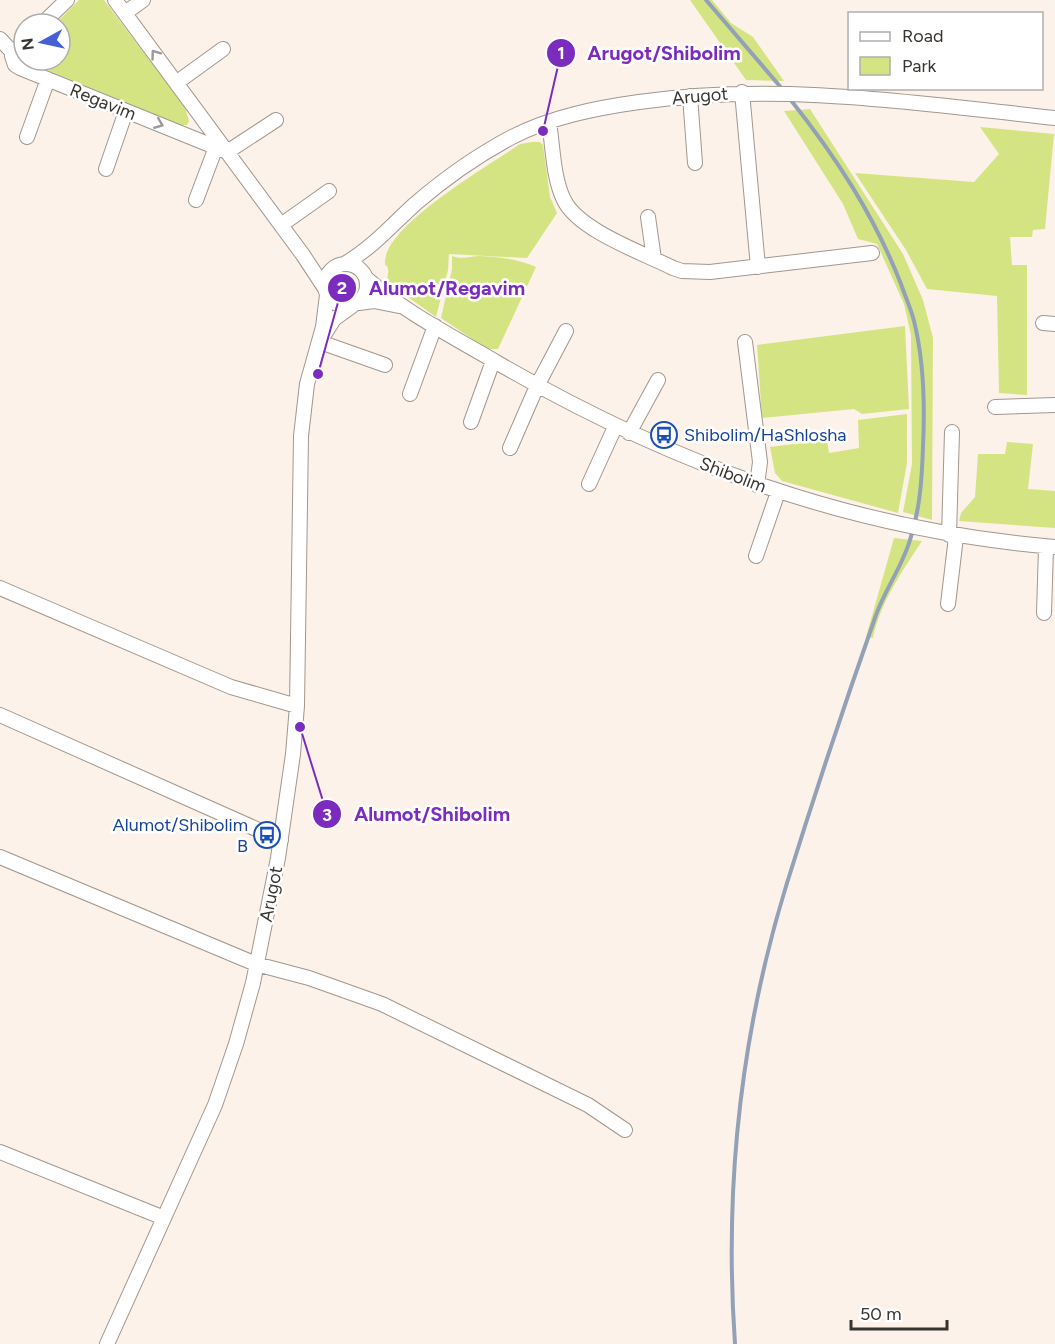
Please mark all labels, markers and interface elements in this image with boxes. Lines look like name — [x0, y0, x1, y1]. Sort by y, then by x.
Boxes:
north arrow — [12, 12, 72, 72]
legend — [848, 12, 1043, 90]
text: Road — [902, 25, 943, 47]
callout: Arugot/Shibolim — [546, 34, 753, 72]
text: N — [17, 37, 38, 51]
text: Arugot/Shibolim — [587, 41, 741, 65]
text: 1 — [557, 42, 565, 64]
one-way arrow — [151, 50, 162, 61]
text: Park — [902, 55, 937, 77]
street label: Regavim — [67, 79, 139, 125]
street label: Arugot — [671, 83, 729, 109]
one-way arrow — [153, 117, 164, 129]
callout: Alumot/Regavim — [327, 269, 538, 307]
text: Alumot/Regavim — [369, 276, 525, 300]
text: 2 — [337, 277, 347, 299]
bus stop icon: Shibolim/HaShlosha — [649, 420, 679, 450]
place label: Shibolim/HaShlosha — [684, 424, 847, 446]
street label: Shibolim — [697, 452, 769, 498]
callout: Alumot/Shibolim — [312, 795, 523, 833]
text: Alumot/Shibolim — [354, 802, 510, 826]
text: 3 — [322, 804, 332, 826]
place label: Alumot/Shibolim B — [113, 814, 248, 857]
bus stop icon: Alumot/Shibolim B — [252, 820, 282, 850]
street label: Arugot — [255, 864, 287, 924]
scale bar — [851, 1293, 947, 1331]
text: 50 m — [860, 1303, 902, 1325]

